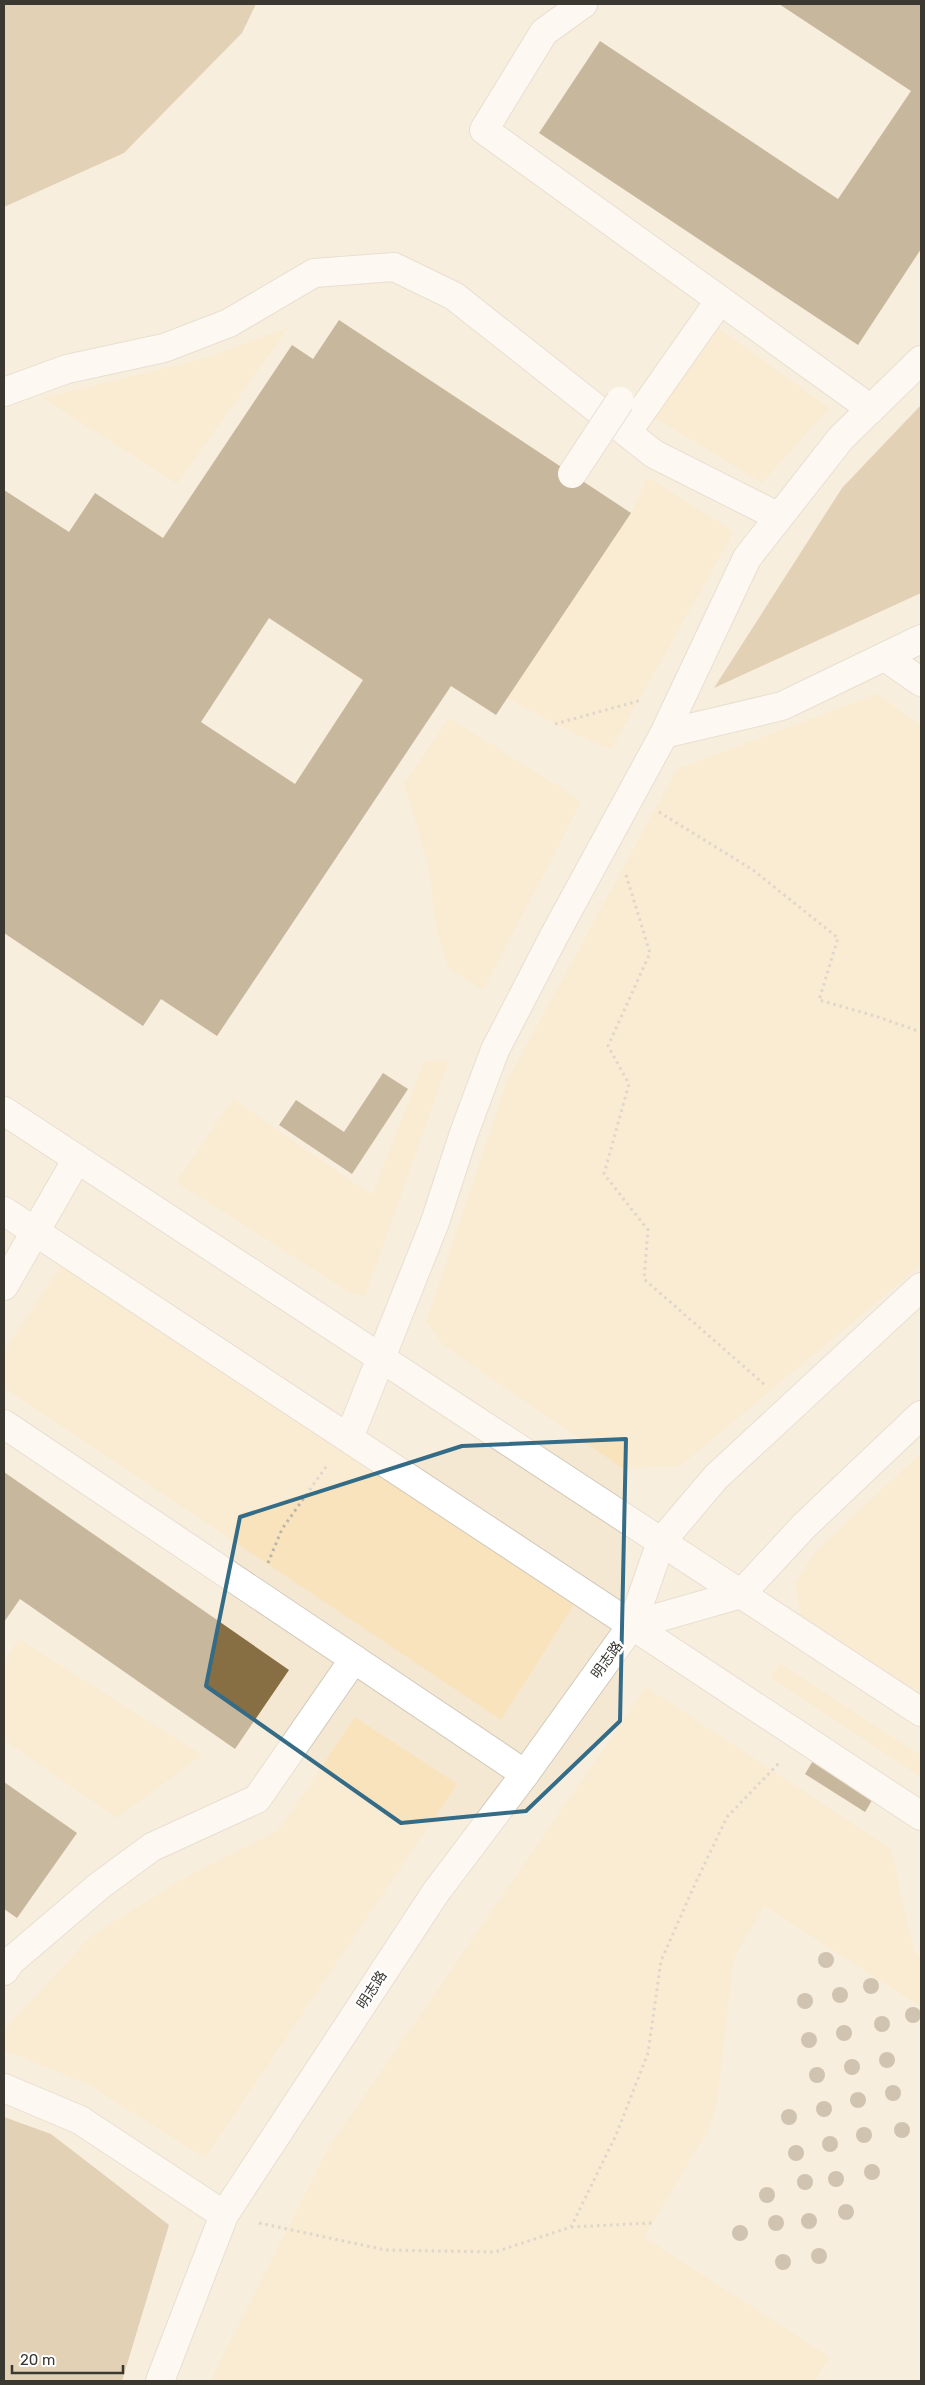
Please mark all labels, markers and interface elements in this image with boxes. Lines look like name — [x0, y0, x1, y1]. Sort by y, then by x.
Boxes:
street label: 明志路 — [588, 1638, 626, 1682]
street label: 明志路 — [353, 1968, 391, 2012]
scale bar — [12, 2342, 124, 2374]
text: 20 m — [20, 2351, 55, 2369]

